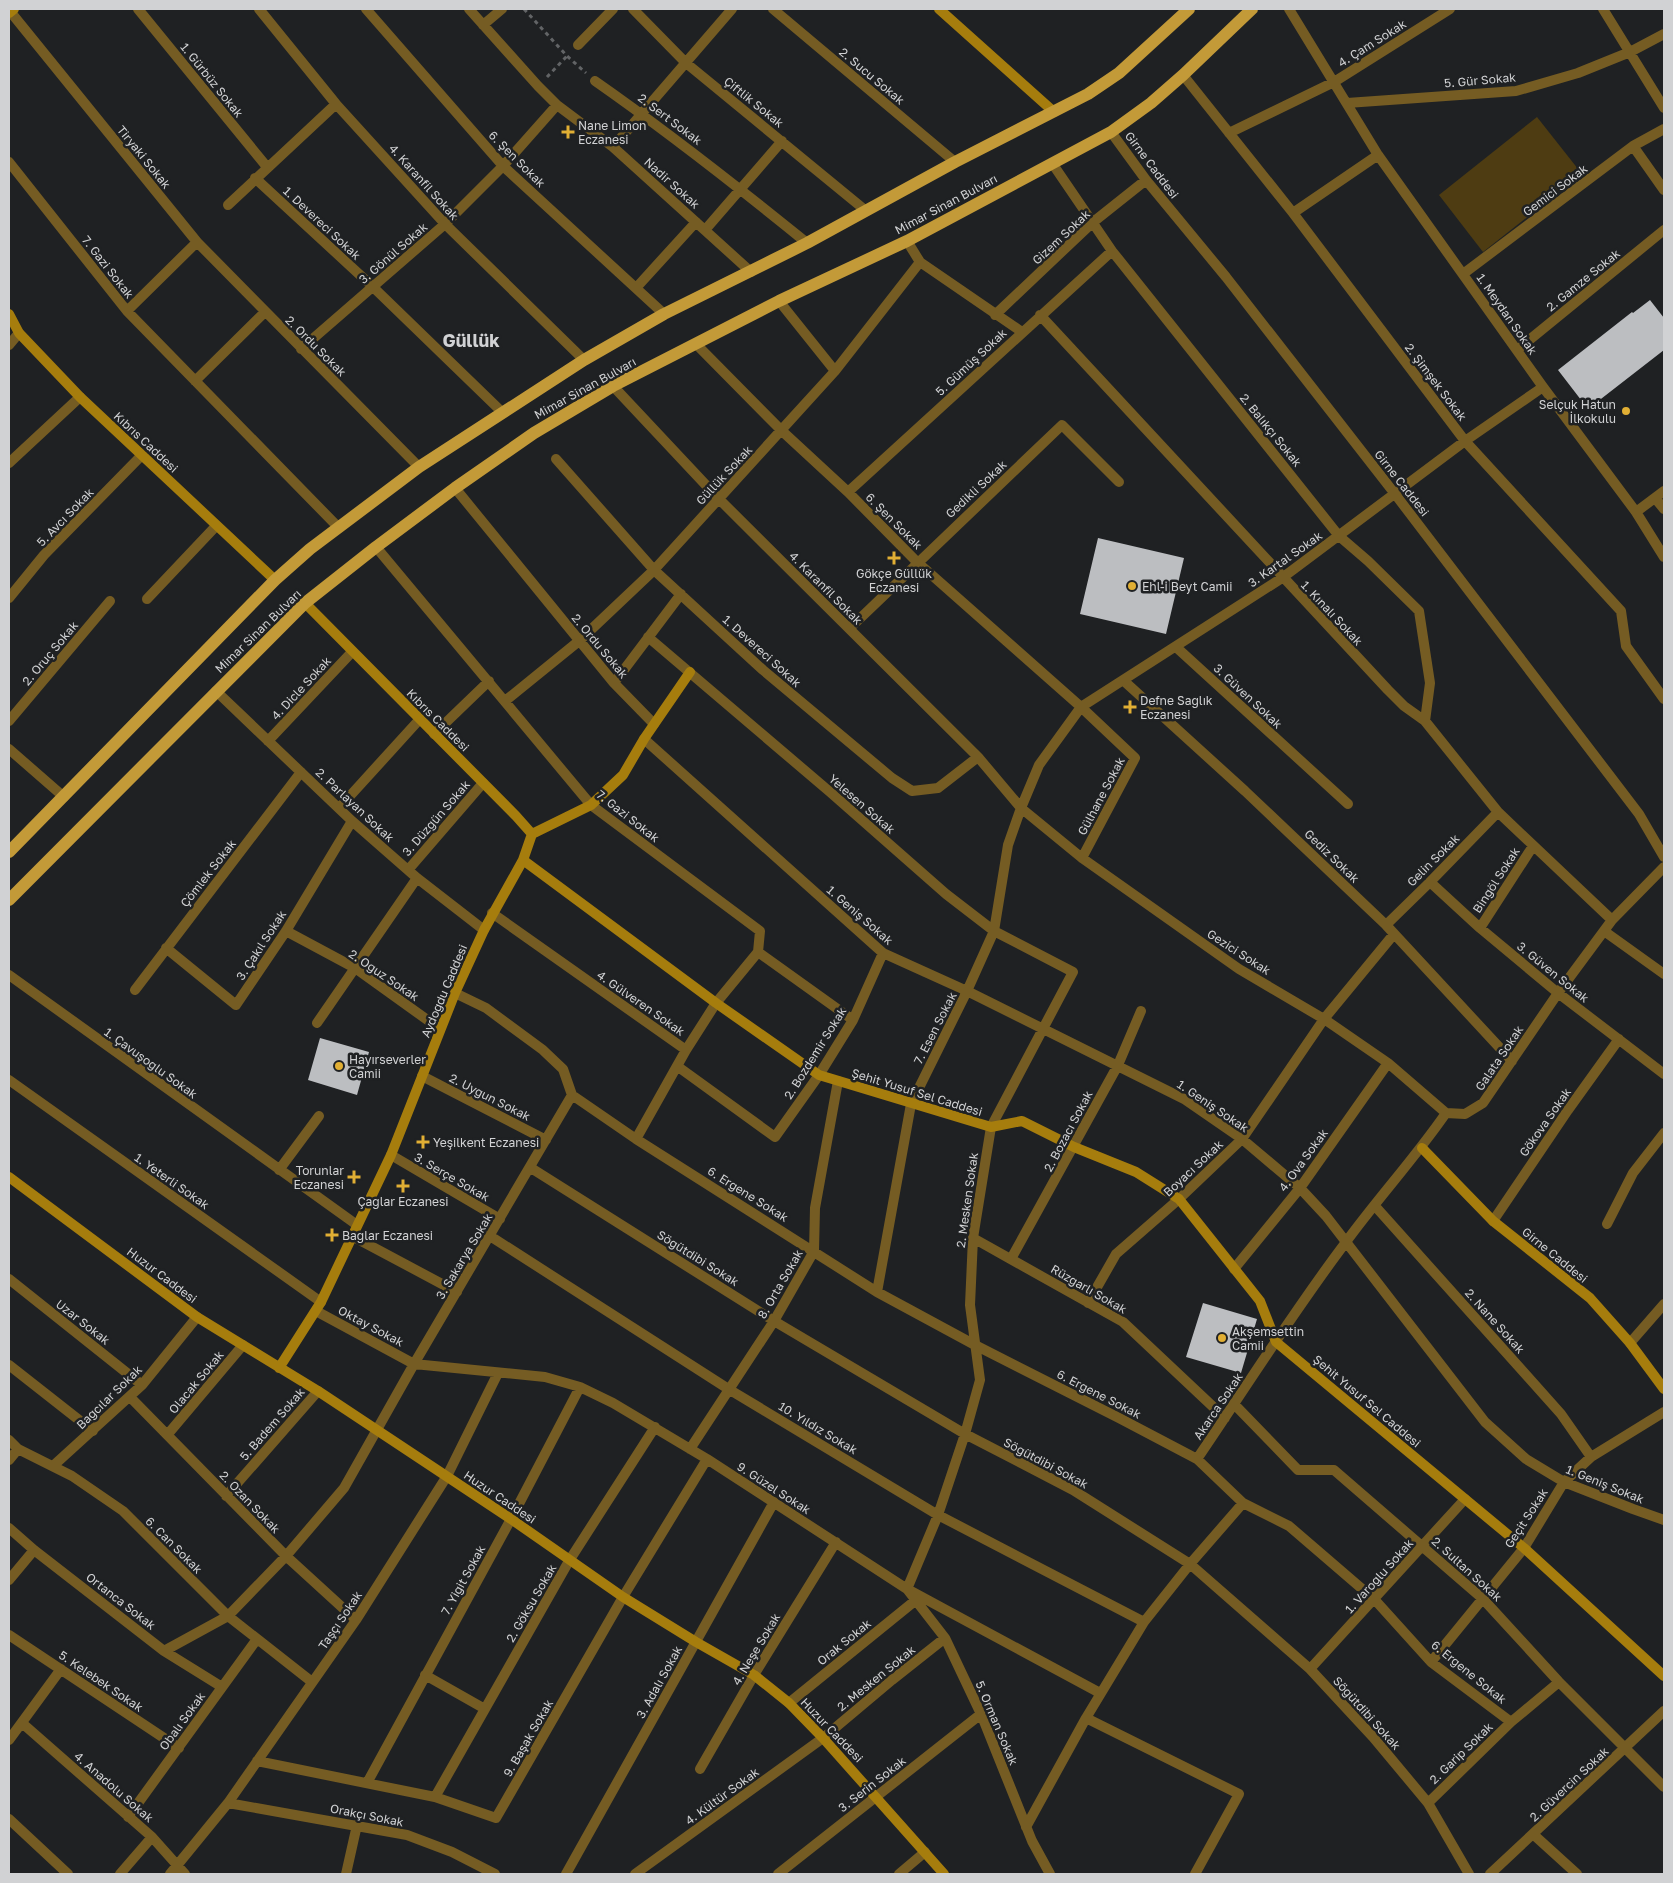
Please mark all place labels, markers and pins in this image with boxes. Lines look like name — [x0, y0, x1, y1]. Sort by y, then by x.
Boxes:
place label: Nane Limon Eczanesi — [578, 118, 647, 147]
marker: Nane Limon Eczanesi — [562, 126, 574, 138]
place label: Selçuk Hatun İlkokulu — [1539, 397, 1616, 426]
marker: Selçuk Hatun İlkokulu — [1620, 405, 1632, 417]
marker: Gökçe Güllük Eczanesi — [888, 552, 900, 564]
place label: Gökçe Güllük Eczanesi — [856, 566, 932, 595]
place label: Ehl-i Beyt Camii — [1142, 579, 1232, 594]
marker: Ehl-i Beyt Camii — [1126, 580, 1138, 592]
place label: Defne Sağlık Eczanesi — [1140, 693, 1213, 722]
marker: Defne Sağlık Eczanesi — [1124, 701, 1136, 713]
place label: Hayırseverler Camii — [349, 1052, 426, 1081]
marker: Hayırseverler Camii — [333, 1060, 345, 1072]
place label: Yeşilkent Eczanesi — [433, 1135, 539, 1150]
marker: Yeşilkent Eczanesi — [417, 1136, 429, 1148]
place label: Torunlar Eczanesi — [293, 1163, 344, 1192]
marker: Torunlar Eczanesi — [348, 1171, 360, 1183]
marker: Çağlar Eczanesi — [397, 1180, 409, 1192]
place label: Çağlar Eczanesi — [357, 1194, 449, 1209]
place label: Bağlar Eczanesi — [342, 1228, 433, 1243]
marker: Bağlar Eczanesi — [326, 1229, 338, 1241]
place label: Akşemsettin Camii — [1232, 1324, 1304, 1353]
marker: Akşemsettin Camii — [1216, 1332, 1228, 1344]

